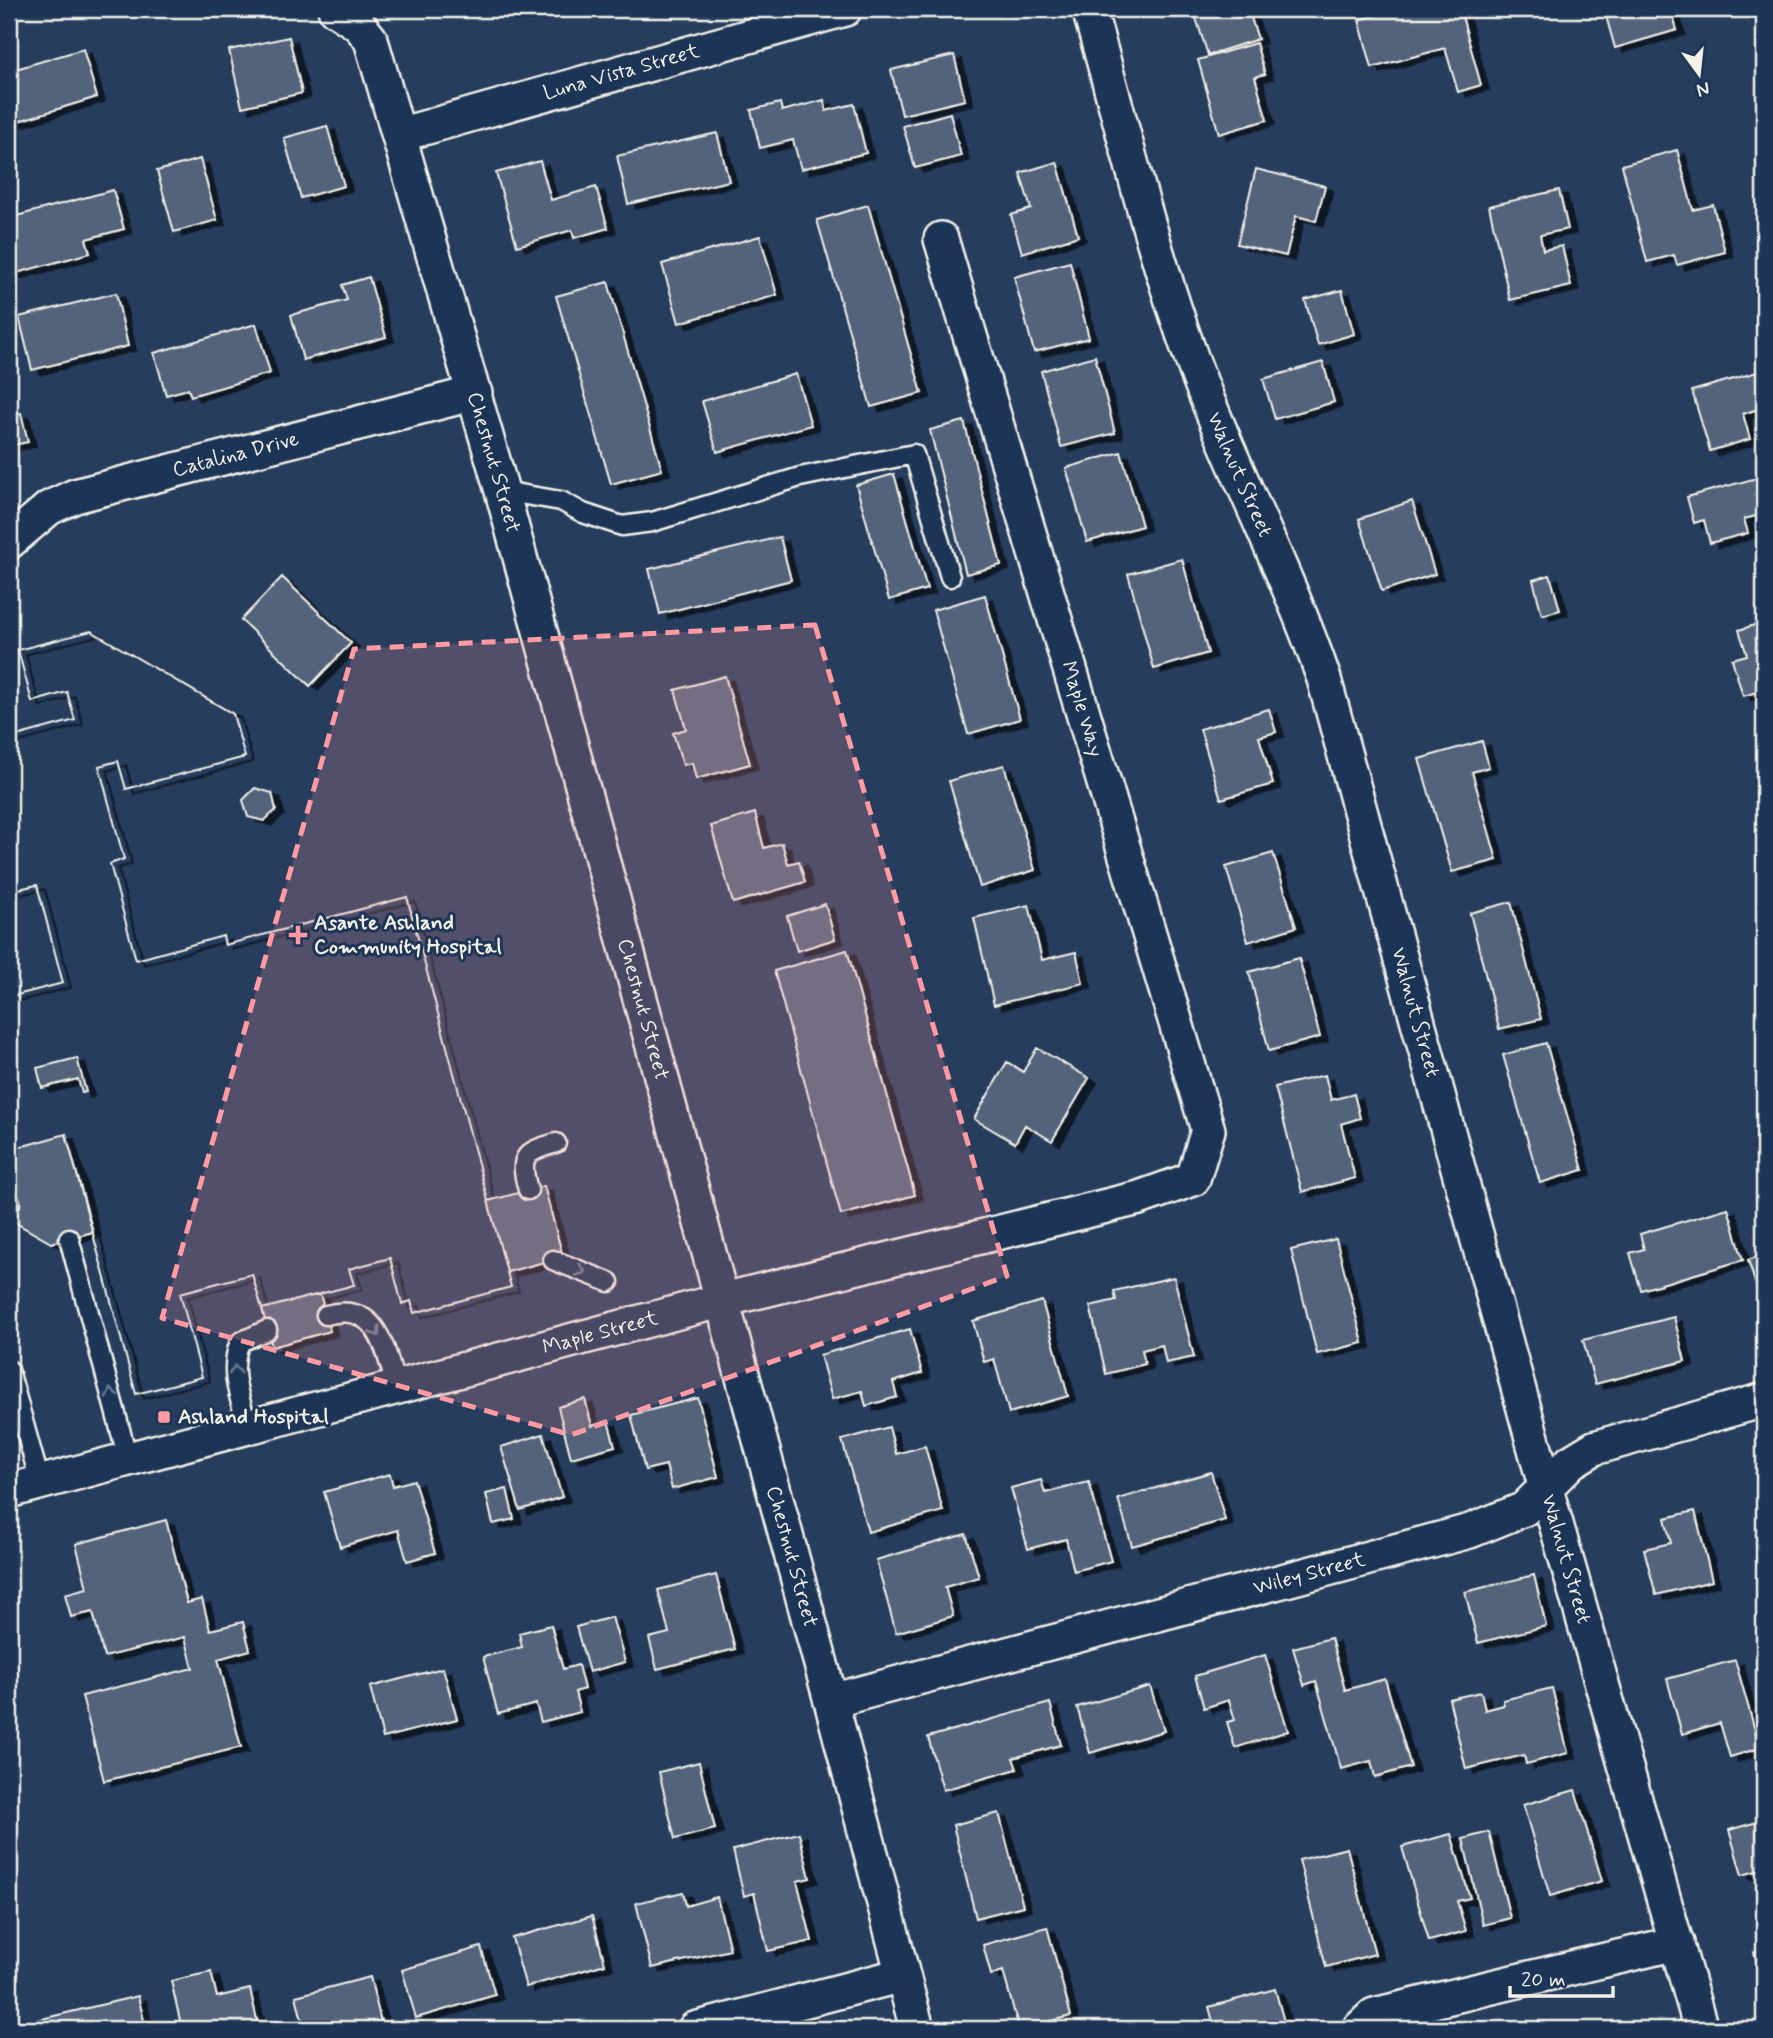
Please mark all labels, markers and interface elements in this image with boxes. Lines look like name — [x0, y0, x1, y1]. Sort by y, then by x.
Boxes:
street label: Luna Vista Street — [540, 37, 703, 108]
north arrow — [1664, 38, 1734, 108]
text: N — [1694, 75, 1712, 103]
street label: Chestnut Street — [460, 389, 527, 536]
street label: Walnut Street — [1200, 408, 1279, 542]
street label: Catalina Drive — [169, 425, 302, 484]
street label: Maple Way — [1054, 658, 1110, 760]
place label: Asante Ashland Community Hospital — [314, 909, 502, 961]
marker: Asante Ashland Community Hospital — [288, 925, 308, 945]
street label: Chestnut Street — [610, 936, 676, 1083]
street label: Walnut Street — [1384, 945, 1447, 1081]
one-way arrow — [574, 1263, 586, 1277]
street label: Maple Street — [539, 1304, 662, 1362]
one-way arrow — [368, 1324, 380, 1337]
one-way arrow — [228, 1364, 243, 1375]
one-way arrow — [104, 1387, 119, 1399]
place label: Ashland Hospital — [178, 1403, 329, 1431]
marker: Ashland Hospital — [156, 1409, 172, 1425]
street label: Chestnut Street — [759, 1483, 824, 1631]
street label: Walnut Street — [1534, 1491, 1598, 1627]
street label: Wiley Street — [1250, 1545, 1369, 1602]
scale bar — [1510, 1954, 1614, 1998]
text: 20 m — [1521, 1966, 1566, 1994]

